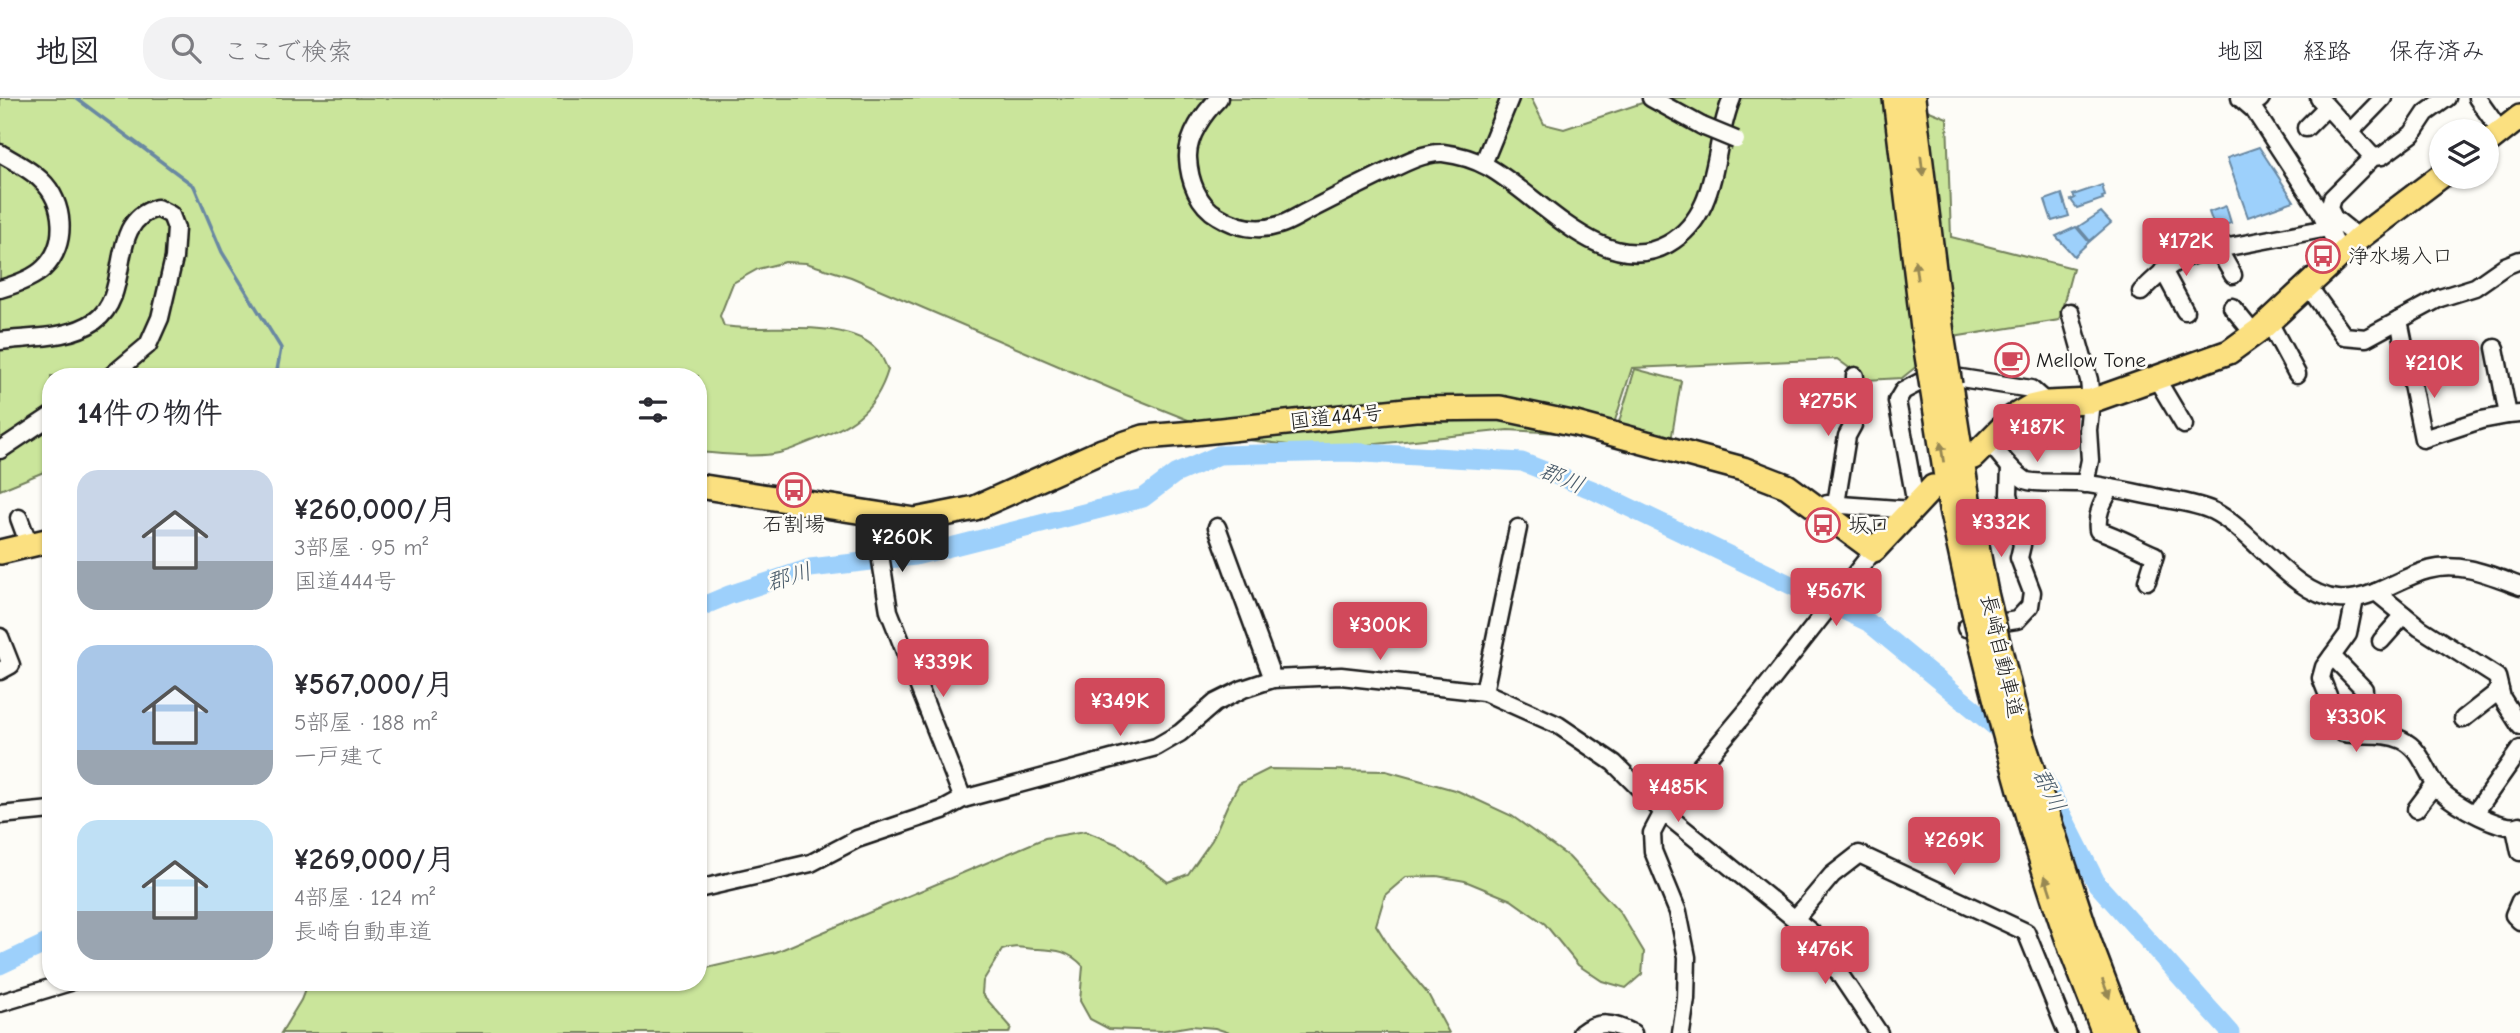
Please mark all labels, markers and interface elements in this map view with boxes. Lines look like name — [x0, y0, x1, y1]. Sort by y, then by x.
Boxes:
search box — [143, 17, 633, 80]
icon: search — [167, 29, 205, 67]
text: 地図 — [35, 32, 101, 70]
text: ここで検索 — [223, 37, 353, 67]
text: 地図 — [2217, 37, 2265, 65]
text: 経路 — [2303, 37, 2351, 65]
text: 保存済み — [2389, 37, 2485, 65]
map controls — [2429, 119, 2499, 189]
button: layers — [2429, 119, 2499, 189]
one-way arrow — [1916, 155, 1927, 177]
pin: ¥172K — [2137, 218, 2235, 278]
text: ¥172K — [2158, 227, 2214, 254]
bus stop icon: 浄水場入口 — [2304, 237, 2342, 275]
place label: 浄水場入口 — [2348, 244, 2453, 268]
one-way arrow — [1910, 258, 1921, 280]
cafe icon: Mellow Tone — [1993, 341, 2031, 379]
pin: ¥210K — [2385, 341, 2483, 400]
place label: Mellow Tone — [2036, 348, 2146, 372]
text: ¥210K — [2405, 349, 2463, 376]
pin: ¥275K — [1779, 378, 1877, 438]
text: ¥275K — [1799, 387, 1857, 414]
icon: filters — [634, 391, 672, 429]
text: 14件の物件 — [77, 396, 223, 431]
street label: 国道444号 — [1288, 400, 1384, 434]
pin: ¥187K — [1988, 404, 2086, 464]
text: ¥187K — [2009, 413, 2065, 440]
one-way arrow — [1936, 440, 1947, 462]
water label: 郡川 — [1536, 457, 1588, 499]
bus stop icon: 石割場 — [775, 471, 813, 509]
text: ¥260,000/月 — [294, 492, 457, 527]
icon: home — [133, 498, 217, 582]
pin: ¥332K — [1952, 500, 2050, 559]
bus stop icon: 坂口 — [1804, 506, 1842, 544]
text: ¥332K — [1972, 508, 2030, 535]
place label: 石割場 — [763, 512, 826, 536]
place label: 坂口 — [1848, 513, 1890, 537]
pin: ¥260K — [853, 514, 951, 574]
text: ¥260K — [872, 523, 932, 550]
text: 3部屋 · 95 m² — [294, 534, 428, 561]
water label: 郡川 — [763, 557, 815, 597]
text: 国道444号 — [294, 568, 396, 595]
pin: ¥567K — [1787, 568, 1885, 628]
text: ¥567K — [1807, 577, 1865, 604]
street label: 長崎自動車道 — [1976, 592, 2028, 720]
pin: ¥300K — [1331, 602, 1429, 662]
text: ¥300K — [1349, 611, 1411, 638]
pin: ¥339K — [894, 640, 992, 699]
text: ¥339K — [914, 648, 972, 675]
text: ¥567,000/月 — [294, 667, 454, 702]
icon: home — [133, 673, 217, 757]
pin: ¥349K — [1071, 678, 1169, 738]
text: ¥349K — [1091, 687, 1149, 714]
pin: ¥330K — [2307, 694, 2405, 754]
text: ¥330K — [2326, 703, 2386, 730]
text: 5部屋 · 188 m² — [294, 709, 437, 736]
text: 一戸建て — [294, 743, 386, 770]
water label: 郡川 — [2027, 763, 2071, 817]
pin: ¥485K — [1629, 764, 1727, 824]
text: ¥485K — [1648, 773, 1708, 800]
pin: ¥269K — [1905, 818, 2003, 877]
text: ¥269K — [1924, 826, 1984, 853]
text: ¥269,000/月 — [294, 842, 455, 877]
icon: home — [133, 848, 217, 932]
one-way arrow — [2043, 874, 2053, 895]
text: 4部屋 · 124 m² — [294, 884, 435, 911]
text: 長崎自動車道 — [294, 918, 432, 945]
pin: ¥476K — [1776, 926, 1874, 986]
text: ¥476K — [1797, 935, 1853, 962]
one-way arrow — [2101, 978, 2112, 999]

